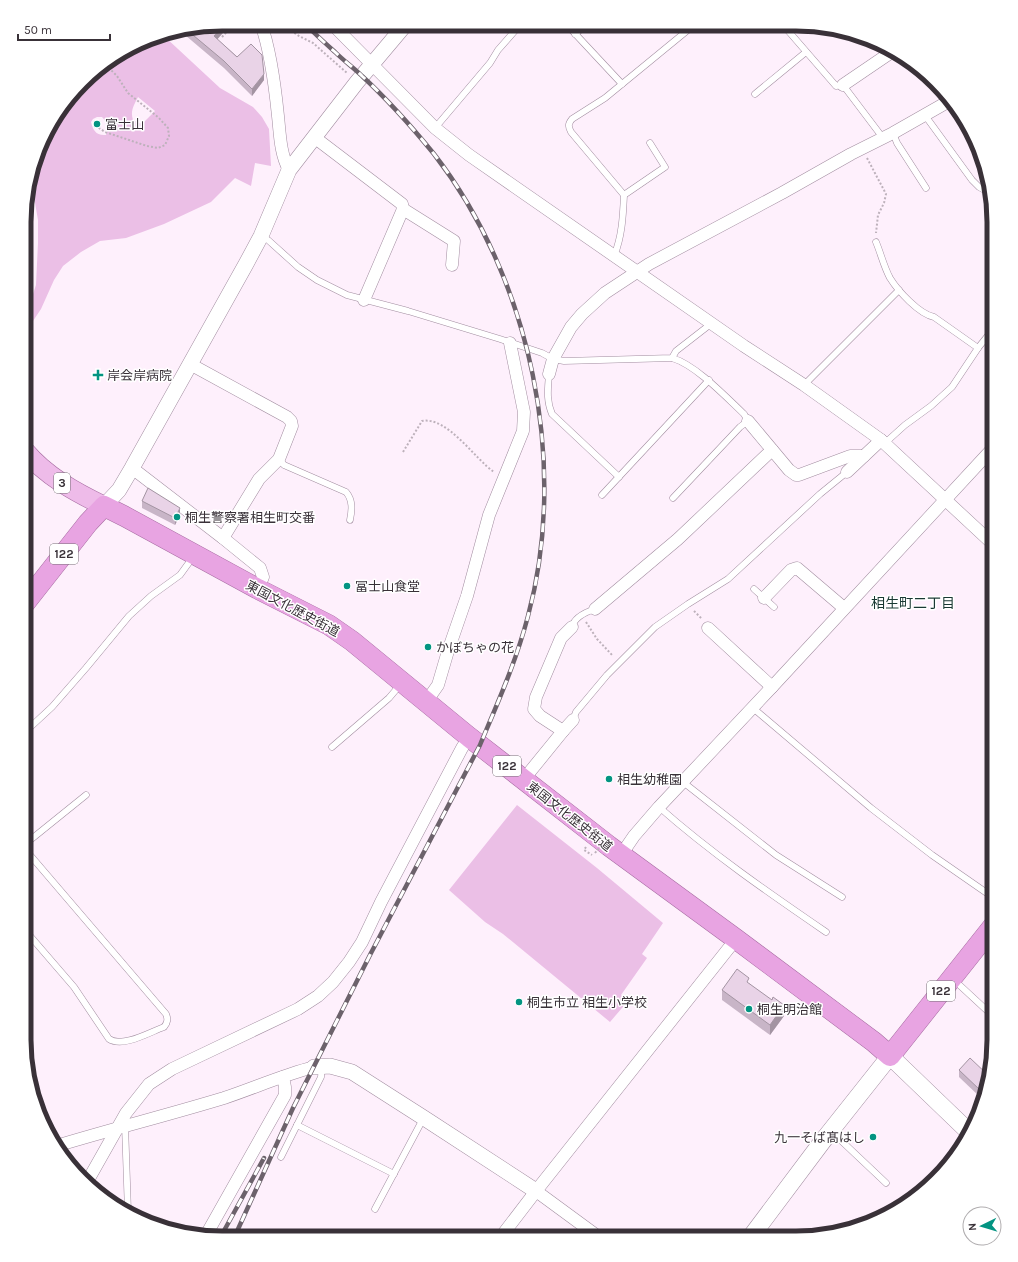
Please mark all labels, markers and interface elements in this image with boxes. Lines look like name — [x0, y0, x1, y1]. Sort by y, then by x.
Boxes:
scale bar — [18, 16, 110, 42]
text: 50 m — [24, 23, 52, 37]
place label: 富士山 — [105, 117, 144, 132]
marker: 富士山 — [92, 119, 102, 129]
place label: 岸会岸病院 — [107, 368, 172, 383]
marker: 岸会岸病院 — [92, 369, 104, 381]
road number: 3 — [54, 473, 70, 493]
place label: 桐生警察署相生町交番 — [185, 510, 315, 525]
marker: 桐生警察署相生町交番 — [172, 512, 182, 522]
road number: 122 — [50, 544, 78, 564]
street label: 東国文化歴史街道 — [243, 577, 342, 639]
place label: 冨士山食堂 — [355, 579, 420, 594]
marker: 冨士山食堂 — [342, 581, 352, 591]
district label: 相生町二丁目 — [871, 595, 955, 612]
place label: かぼちゃの花 — [436, 640, 514, 655]
marker: かぼちゃの花 — [423, 642, 433, 652]
road number: 122 — [493, 756, 521, 776]
place label: 相生幼稚園 — [617, 772, 682, 787]
marker: 相生幼稚園 — [604, 774, 614, 784]
street label: 東国文化歴史街道 — [524, 778, 615, 854]
road number: 122 — [927, 981, 955, 1001]
place label: 桐生市立 相生小学校 — [527, 995, 647, 1010]
marker: 桐生市立 相生小学校 — [514, 997, 524, 1007]
place label: 桐生明治館 — [757, 1002, 822, 1017]
marker: 桐生明治館 — [744, 1004, 754, 1014]
place label: 九一そば髙はし — [774, 1130, 865, 1145]
marker: 九一そば髙はし — [868, 1132, 878, 1142]
north arrow — [962, 1206, 1002, 1246]
text: N — [966, 1222, 979, 1231]

